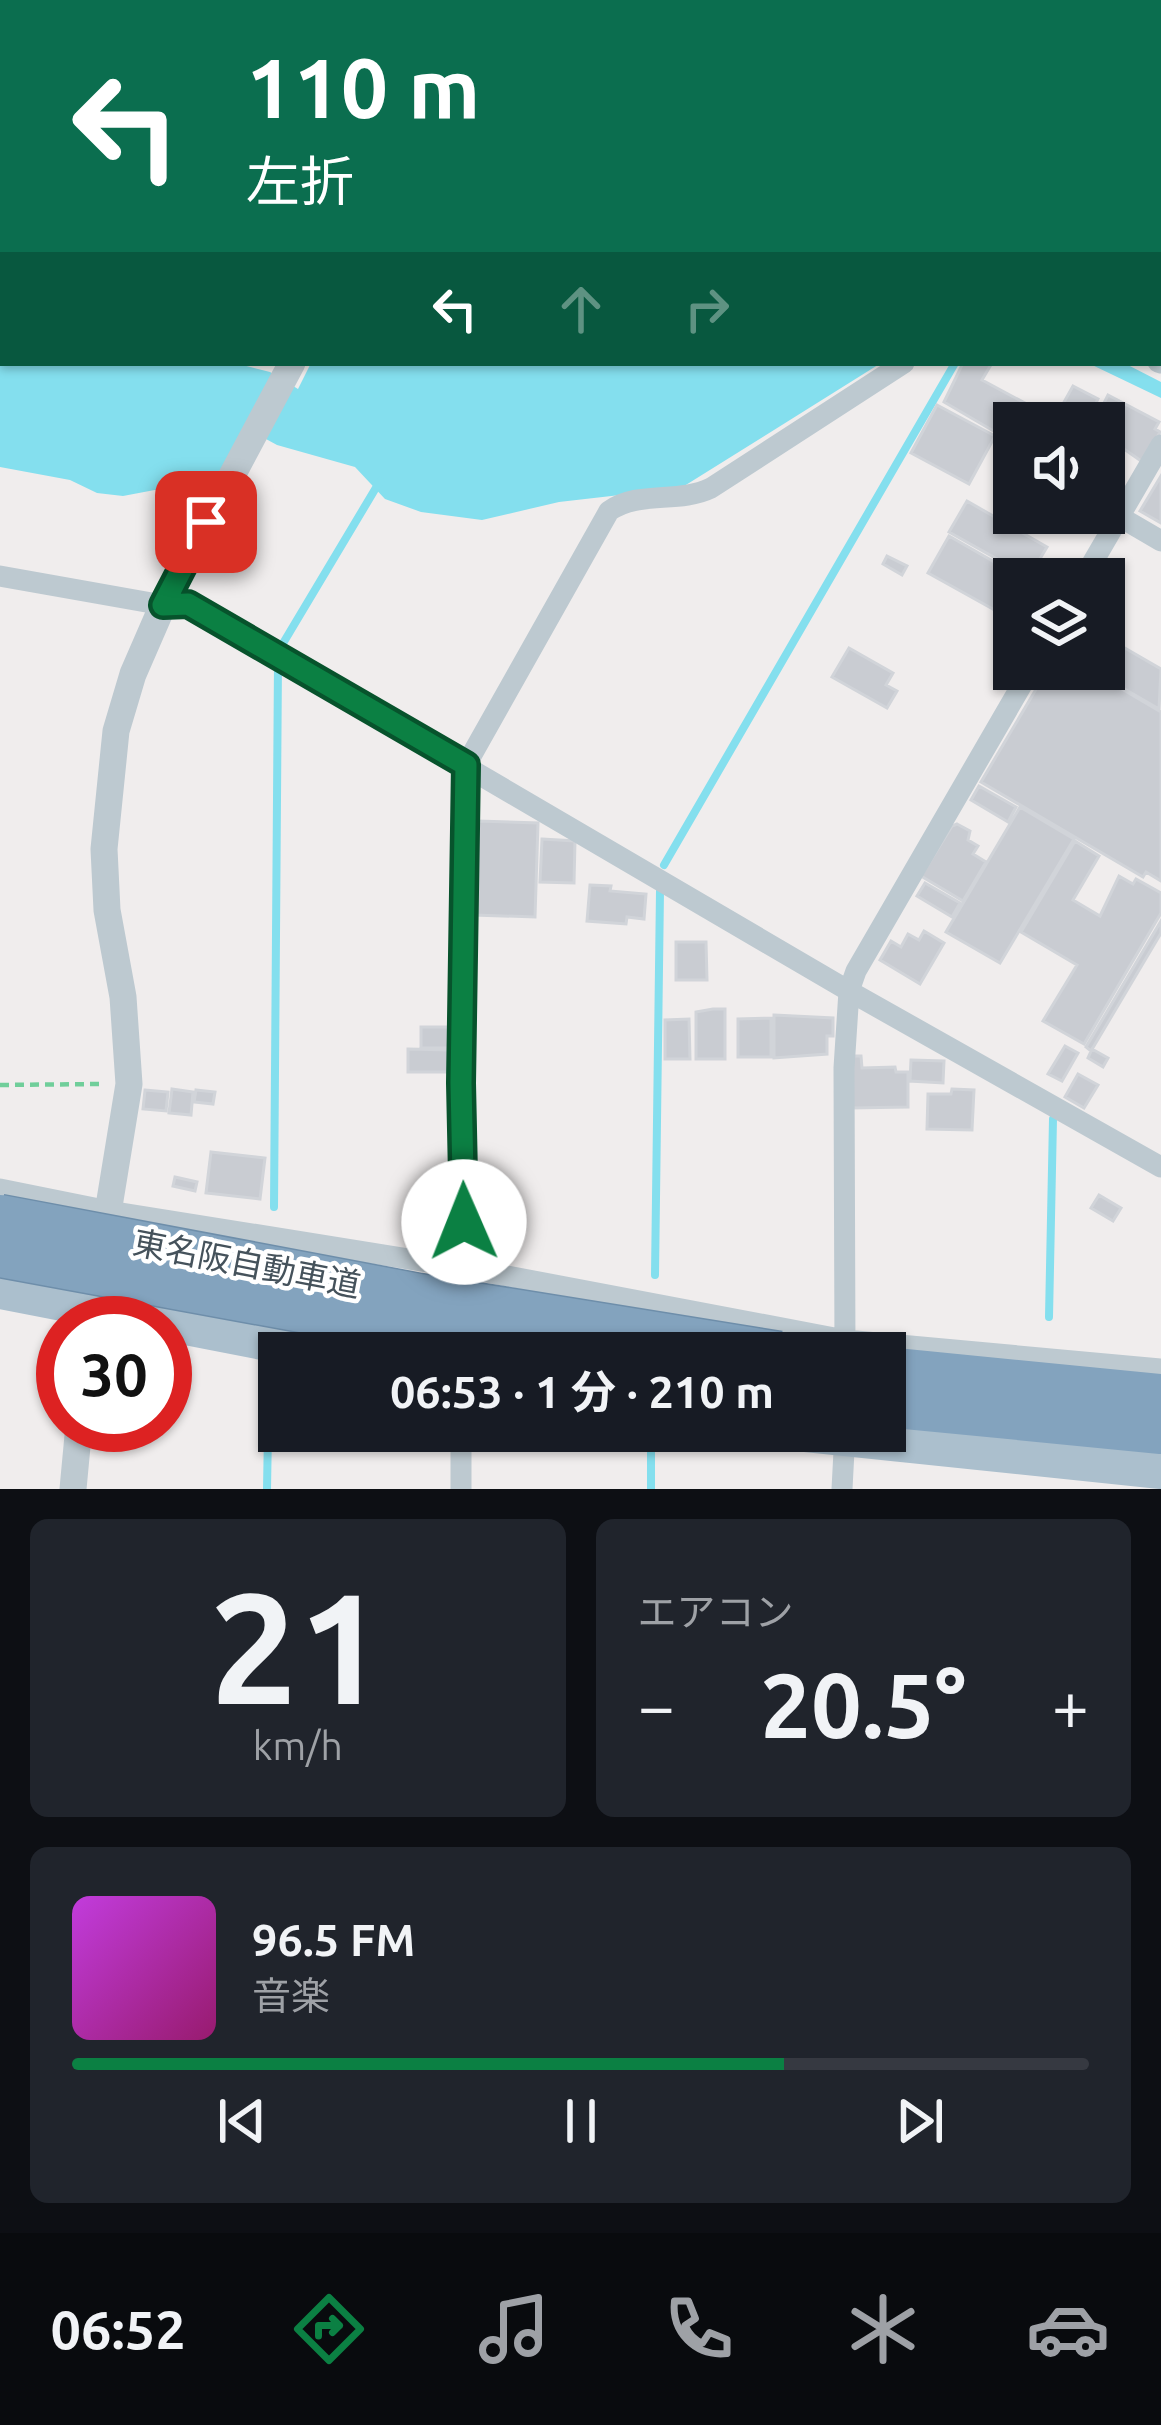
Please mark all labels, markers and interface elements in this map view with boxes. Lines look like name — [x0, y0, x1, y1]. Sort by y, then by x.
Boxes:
text: 110 m — [246, 40, 480, 134]
icon: left — [48, 48, 204, 204]
text: 左折 — [246, 151, 354, 211]
icon: left — [422, 276, 488, 342]
icon: ahead — [548, 276, 614, 342]
icon: right — [674, 276, 740, 342]
map controls — [993, 402, 1125, 690]
button: sound — [993, 402, 1125, 534]
pin — [155, 471, 257, 573]
icon: arrive — [173, 489, 239, 555]
button: layers — [993, 558, 1125, 690]
position arrow — [401, 1159, 527, 1285]
street label: 東名阪自動車道 — [130, 1223, 364, 1303]
speed limit sign: 30 — [36, 1296, 192, 1452]
text: 06:53 · 1 分 · 210 m — [390, 1366, 774, 1417]
text: 21 — [210, 1559, 386, 1733]
text: エアコン — [638, 1590, 794, 1633]
text: 20.5° — [760, 1654, 966, 1755]
text: − — [638, 1668, 675, 1742]
text: + — [1052, 1668, 1089, 1742]
text: km/h — [253, 1724, 343, 1767]
text: 96.5 FM — [252, 1914, 415, 1965]
text: 音楽 — [252, 1974, 330, 2017]
icon: previous — [209, 2088, 275, 2154]
icon: pause — [548, 2088, 614, 2154]
icon: next — [887, 2088, 953, 2154]
icon: directions — [287, 2287, 371, 2371]
icon: music — [472, 2287, 556, 2371]
icon: phone — [657, 2287, 741, 2371]
icon: climate — [841, 2287, 925, 2371]
icon: car — [1026, 2287, 1110, 2371]
text: 06:52 — [50, 2299, 186, 2359]

